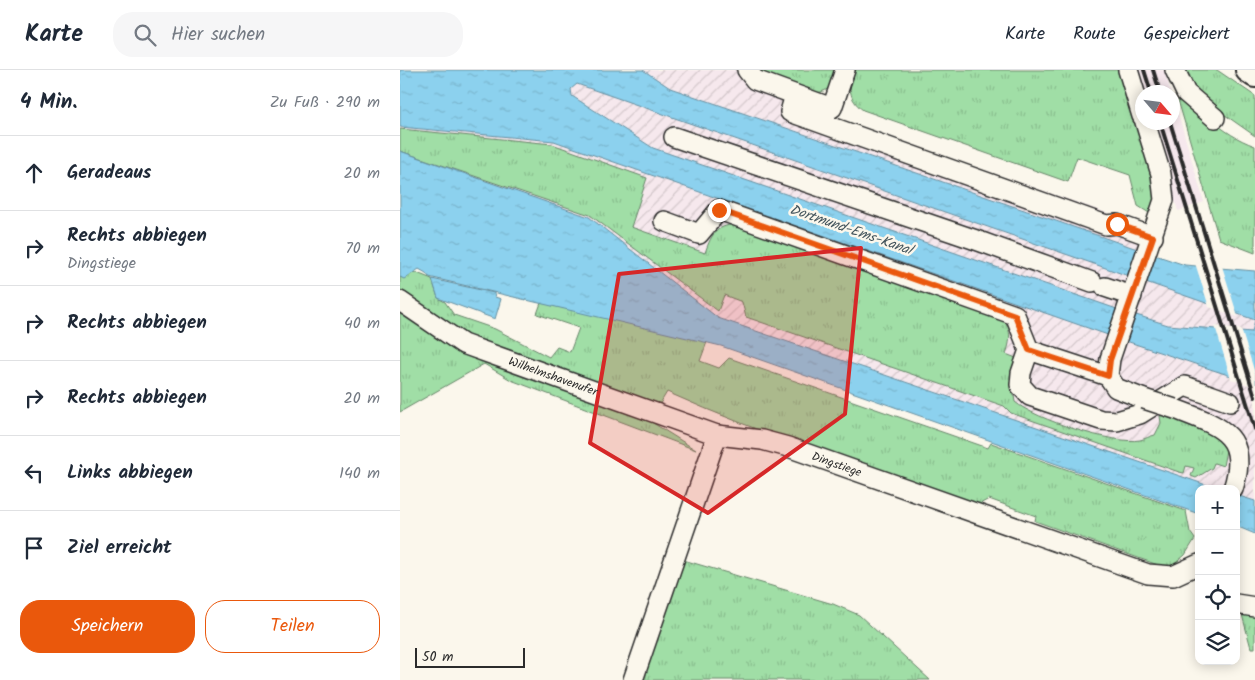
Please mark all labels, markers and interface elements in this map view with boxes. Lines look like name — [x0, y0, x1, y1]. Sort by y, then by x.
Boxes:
search box — [113, 12, 463, 57]
text: Karte — [25, 15, 83, 54]
text: Hier suchen — [171, 20, 265, 50]
text: Karte — [1005, 20, 1045, 49]
text: Route — [1073, 20, 1116, 49]
text: Gespeichert — [1144, 20, 1230, 49]
icon: search — [131, 21, 159, 49]
north arrow — [1135, 85, 1180, 130]
text: 4 Min. — [20, 86, 77, 119]
text: Zu Fuß · 290 m — [270, 90, 380, 115]
text: Geradeaus — [67, 158, 152, 188]
icon: ahead — [20, 159, 48, 187]
text: 20 m — [344, 161, 380, 186]
route end — [708, 199, 731, 222]
water label: Dortmund-Ems-Kanal — [787, 199, 918, 262]
route start — [1106, 213, 1129, 236]
text: Rechts abbiegen — [67, 221, 207, 251]
icon: right — [20, 234, 48, 262]
text: 70 m — [345, 236, 380, 261]
text: Dingstiege — [67, 251, 136, 276]
text: Rechts abbiegen — [67, 308, 207, 338]
icon: right — [20, 309, 48, 337]
text: 40 m — [344, 311, 380, 336]
street label: Wilhelmshavenufer — [506, 352, 601, 401]
text: Rechts abbiegen — [67, 383, 207, 413]
icon: right — [20, 384, 48, 412]
text: 20 m — [344, 386, 380, 411]
street label: Dingstiege — [809, 447, 865, 482]
text: Links abbiegen — [67, 458, 193, 488]
icon: left — [20, 459, 48, 487]
text: 140 m — [339, 461, 380, 486]
map controls — [1195, 485, 1240, 665]
button: + — [1195, 485, 1240, 530]
button: − — [1195, 530, 1240, 575]
text: Ziel erreicht — [67, 533, 172, 563]
icon: arrive — [20, 534, 48, 562]
button: locate — [1195, 575, 1240, 620]
button: Speichern — [20, 600, 195, 653]
button: Teilen — [205, 600, 380, 653]
button: layers — [1195, 620, 1240, 665]
scale bar — [415, 645, 525, 668]
text: 50 m — [422, 646, 453, 668]

